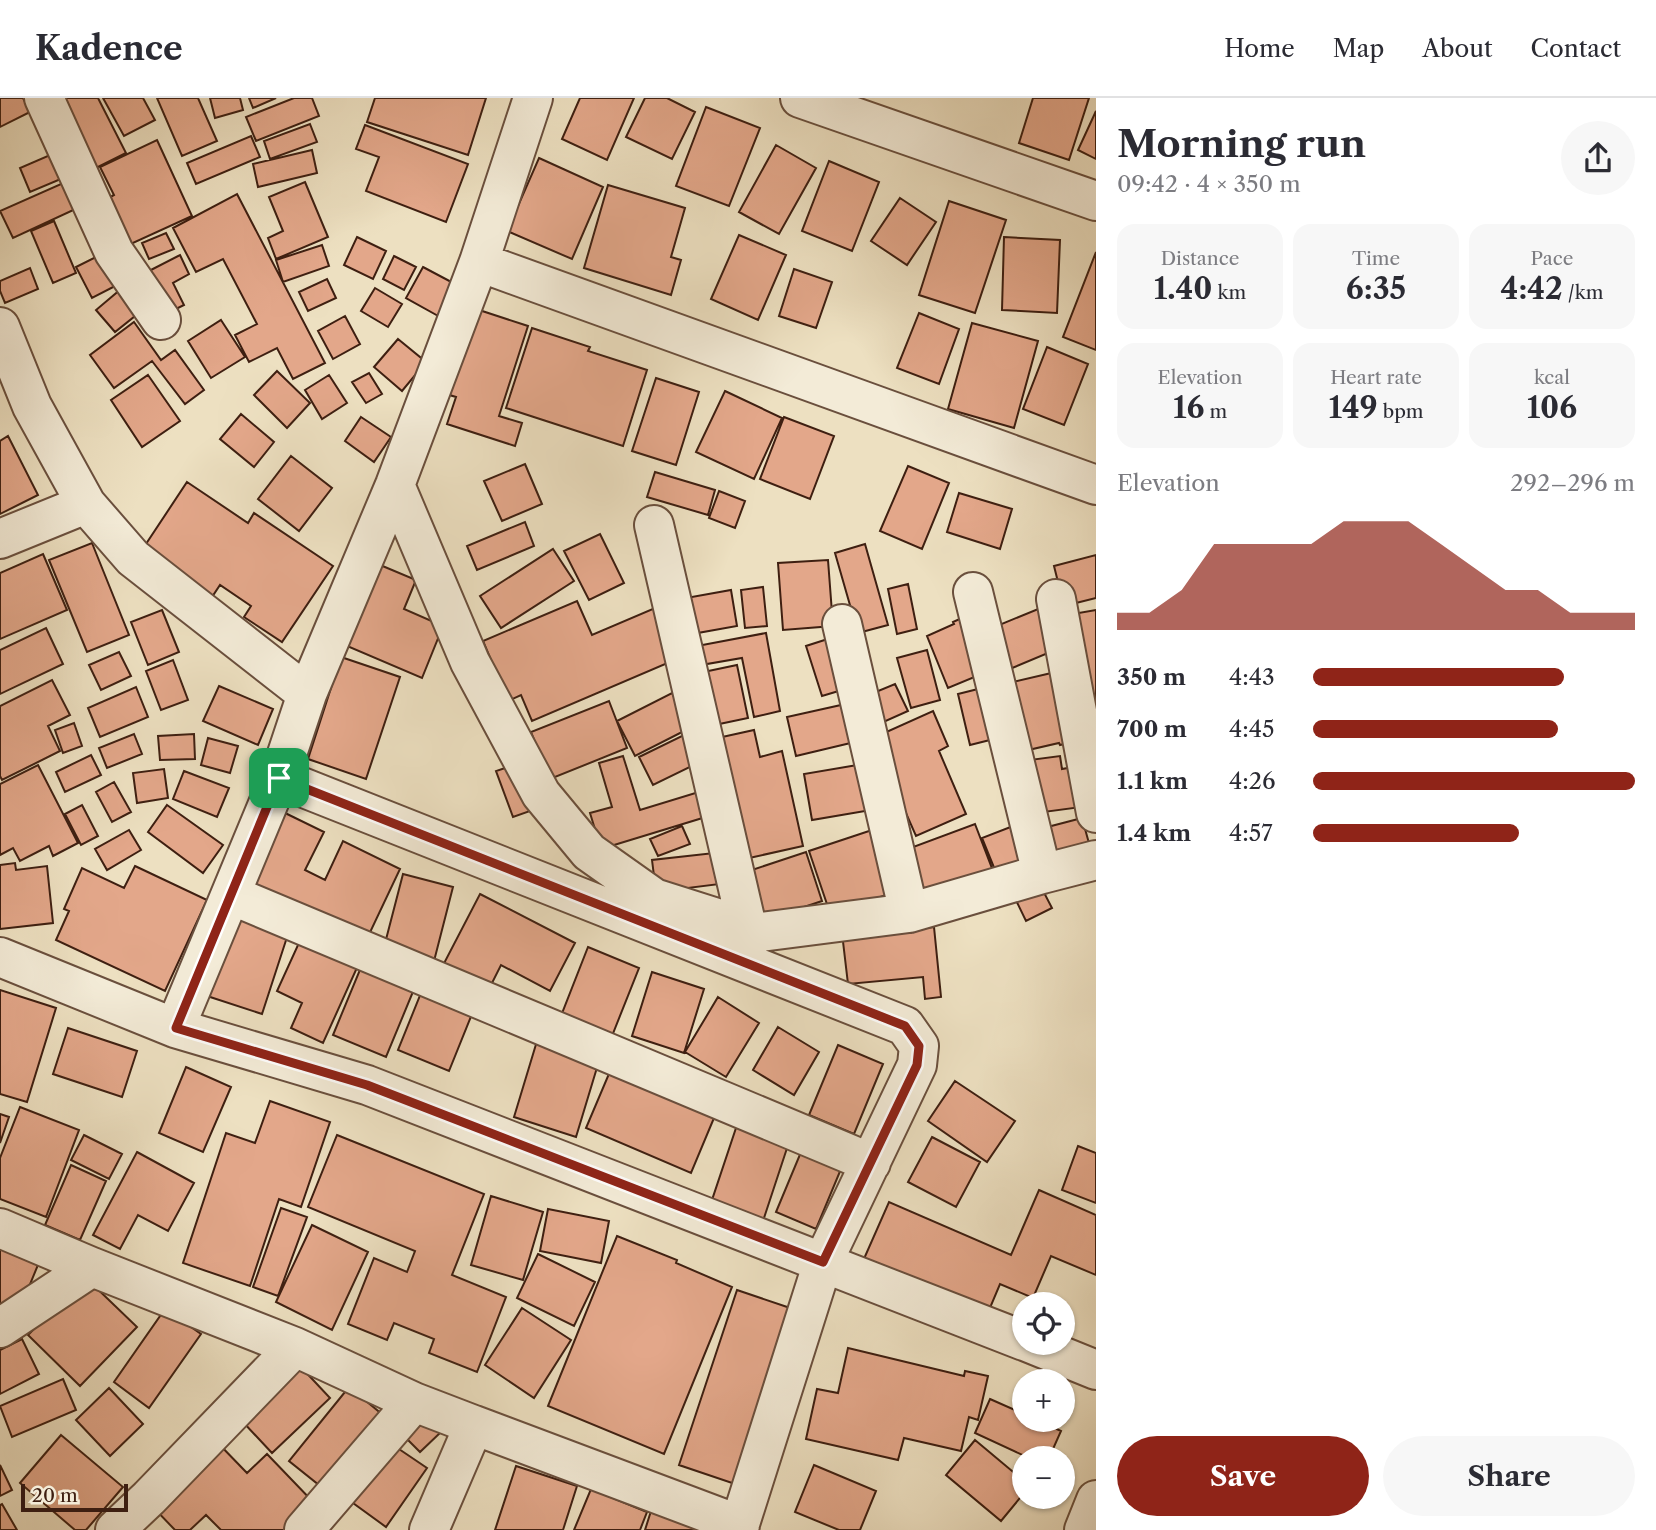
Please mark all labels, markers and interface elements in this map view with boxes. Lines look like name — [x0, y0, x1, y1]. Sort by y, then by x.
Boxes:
text: Kadence — [35, 28, 183, 69]
text: Home — [1224, 34, 1295, 63]
text: Map — [1333, 34, 1384, 63]
text: About — [1422, 34, 1493, 63]
text: Contact — [1531, 34, 1621, 63]
text: Morning run — [1117, 120, 1366, 167]
button: share — [1561, 121, 1635, 195]
text: 09:42 · 4 × 350 m — [1117, 170, 1301, 198]
text: Distance — [1161, 247, 1239, 270]
text: Time — [1352, 247, 1400, 270]
text: Pace — [1531, 247, 1573, 270]
text: 1.40 — [1154, 270, 1212, 307]
text: 6:35 — [1346, 270, 1406, 307]
text: 4:42 — [1501, 270, 1563, 307]
text: km — [1212, 281, 1246, 304]
text: /km — [1563, 281, 1603, 304]
text: Elevation — [1158, 366, 1242, 389]
text: Heart rate — [1330, 366, 1422, 389]
text: kcal — [1534, 366, 1570, 389]
text: 16 — [1173, 389, 1204, 426]
text: 149 — [1328, 389, 1378, 426]
text: 106 — [1527, 389, 1577, 426]
text: m — [1204, 400, 1227, 423]
text: bpm — [1378, 400, 1424, 423]
text: Elevation — [1117, 469, 1220, 497]
text: 292–296 m — [1510, 469, 1635, 497]
text: 350 m — [1117, 663, 1186, 691]
text: 4:43 — [1229, 663, 1275, 691]
text: 700 m — [1117, 715, 1187, 743]
text: 4:45 — [1229, 715, 1275, 743]
pin — [249, 748, 309, 808]
icon: arrive — [260, 759, 298, 797]
text: 1.1 km — [1117, 767, 1188, 795]
text: 4:26 — [1229, 767, 1275, 795]
text: 1.4 km — [1117, 819, 1191, 847]
text: 4:57 — [1229, 819, 1273, 847]
map controls — [1012, 1292, 1075, 1509]
button: locate — [1012, 1292, 1075, 1355]
button: + — [1012, 1369, 1075, 1432]
button: Save — [1117, 1436, 1369, 1516]
button: Share — [1383, 1436, 1635, 1516]
button: − — [1012, 1446, 1075, 1509]
scale bar — [21, 1481, 128, 1513]
text: 20 m — [32, 1484, 78, 1507]

